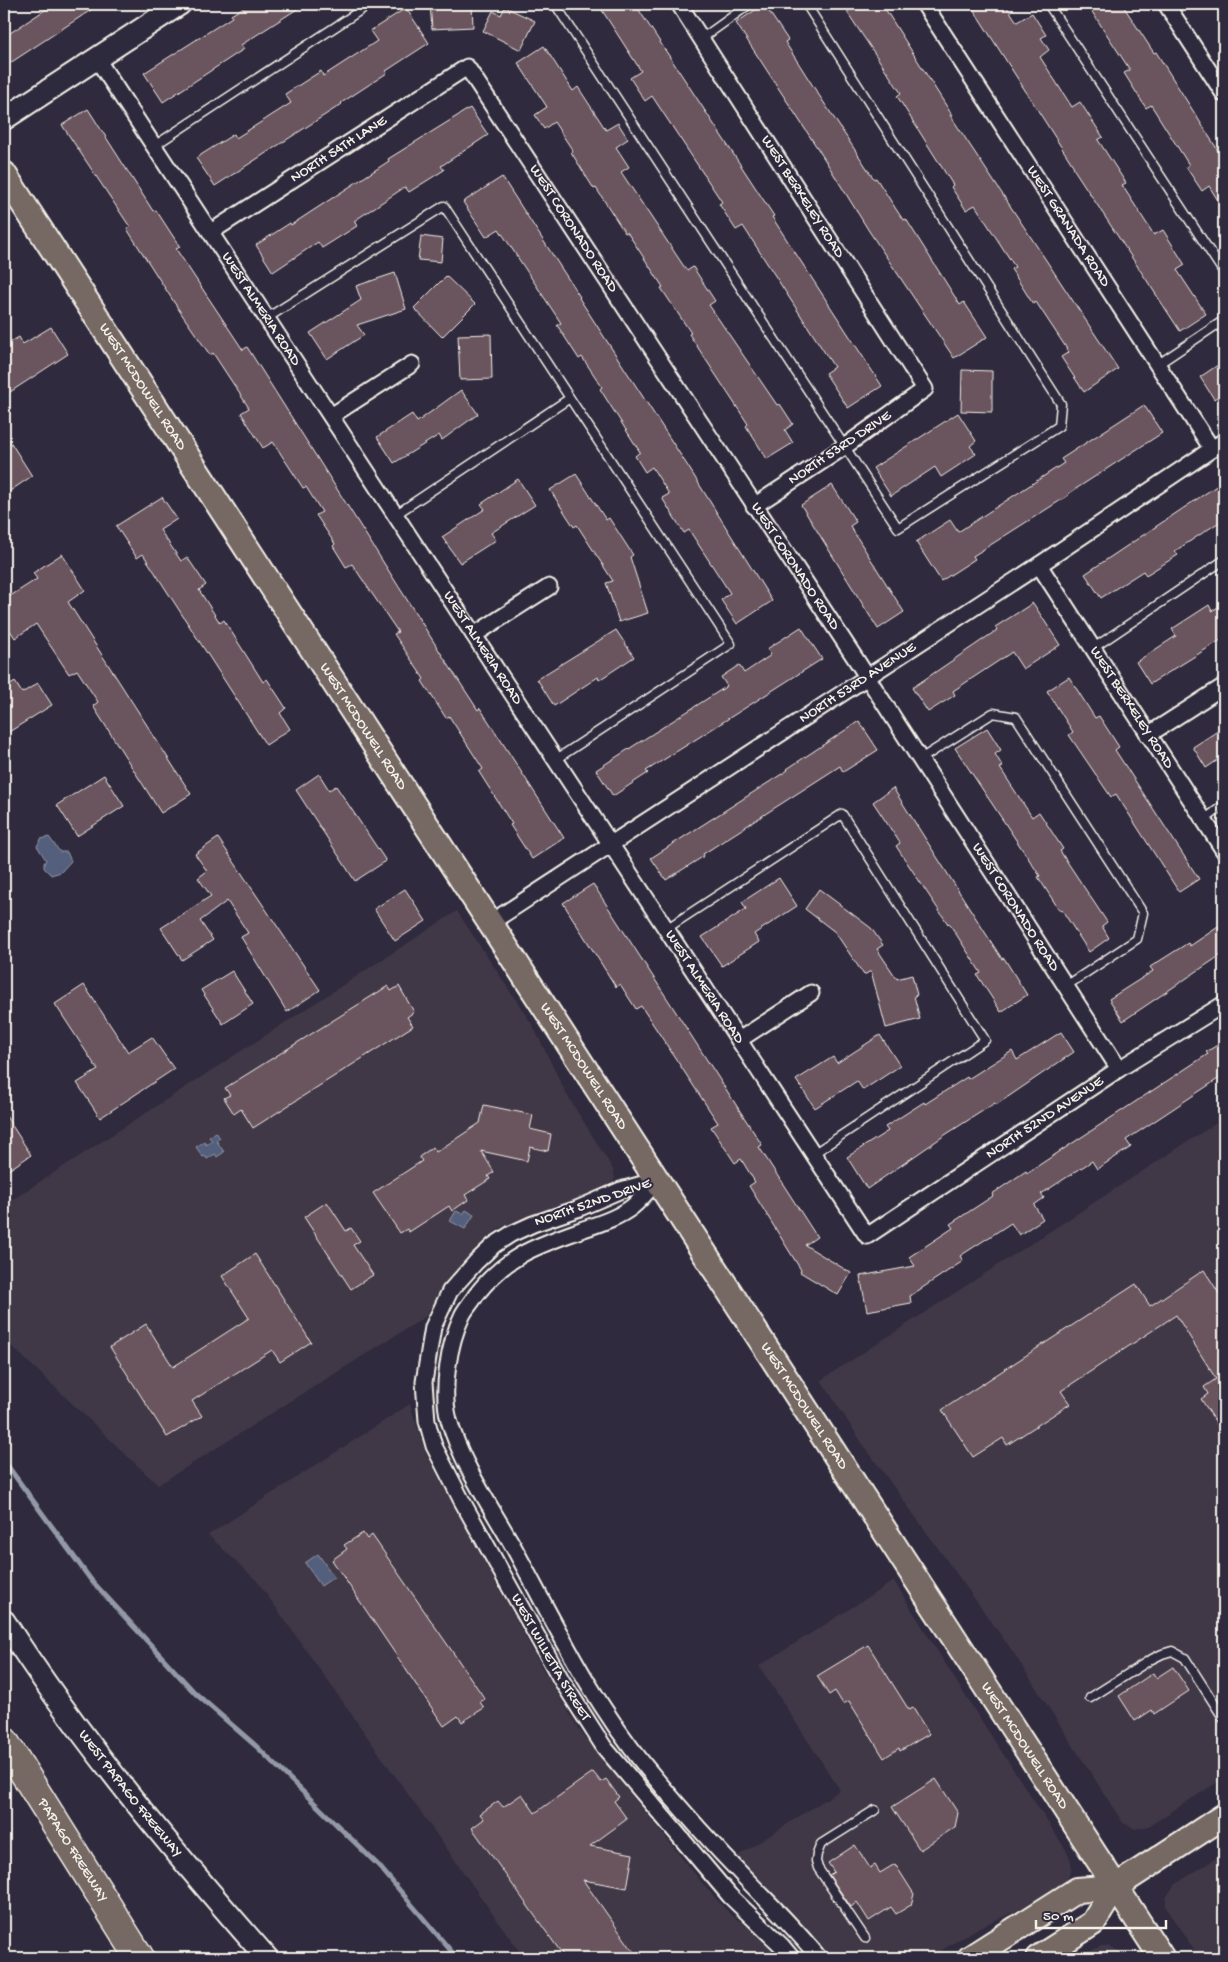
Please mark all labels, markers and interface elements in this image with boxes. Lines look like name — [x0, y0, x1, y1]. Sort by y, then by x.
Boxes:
street label: NORTH 54TH LANE — [287, 112, 391, 187]
street label: WEST BERKELEY ROAD — [757, 132, 848, 262]
street label: WEST CORONADO ROAD — [525, 161, 622, 296]
street label: WEST GRANADA ROAD — [1022, 162, 1114, 291]
street label: WEST ALMERIA ROAD — [217, 249, 304, 370]
street label: WEST MCDOWELL ROAD — [94, 320, 190, 454]
street label: NORTH 53RD DRIVE — [785, 407, 895, 489]
street label: WEST CORONADO ROAD — [746, 499, 843, 634]
street label: WEST ALMERIA ROAD — [439, 588, 526, 708]
street label: NORTH 53RD AVENUE — [796, 638, 920, 728]
street label: WEST BERKELEY ROAD — [1085, 643, 1178, 772]
street label: WEST MCDOWELL ROAD — [315, 660, 411, 794]
street label: WEST CORONADO ROAD — [967, 840, 1063, 975]
street label: WEST ALMERIA ROAD — [660, 927, 748, 1047]
street label: WEST MCDOWELL ROAD — [535, 999, 631, 1134]
street label: NORTH 52ND AVENUE — [983, 1072, 1108, 1164]
street label: NORTH 52ND DRIVE — [532, 1174, 654, 1231]
street label: WEST MCDOWELL ROAD — [756, 1339, 852, 1473]
street label: WEST WILLETTA STREET — [506, 1591, 595, 1726]
street label: WEST MCDOWELL ROAD — [976, 1679, 1072, 1813]
street label: WEST PAPAGO FREEWAY — [73, 1727, 187, 1861]
street label: PAPAGO FREEWAY — [33, 1795, 111, 1905]
scale bar — [1036, 1897, 1166, 1929]
text: 50 m — [1043, 1908, 1074, 1926]

